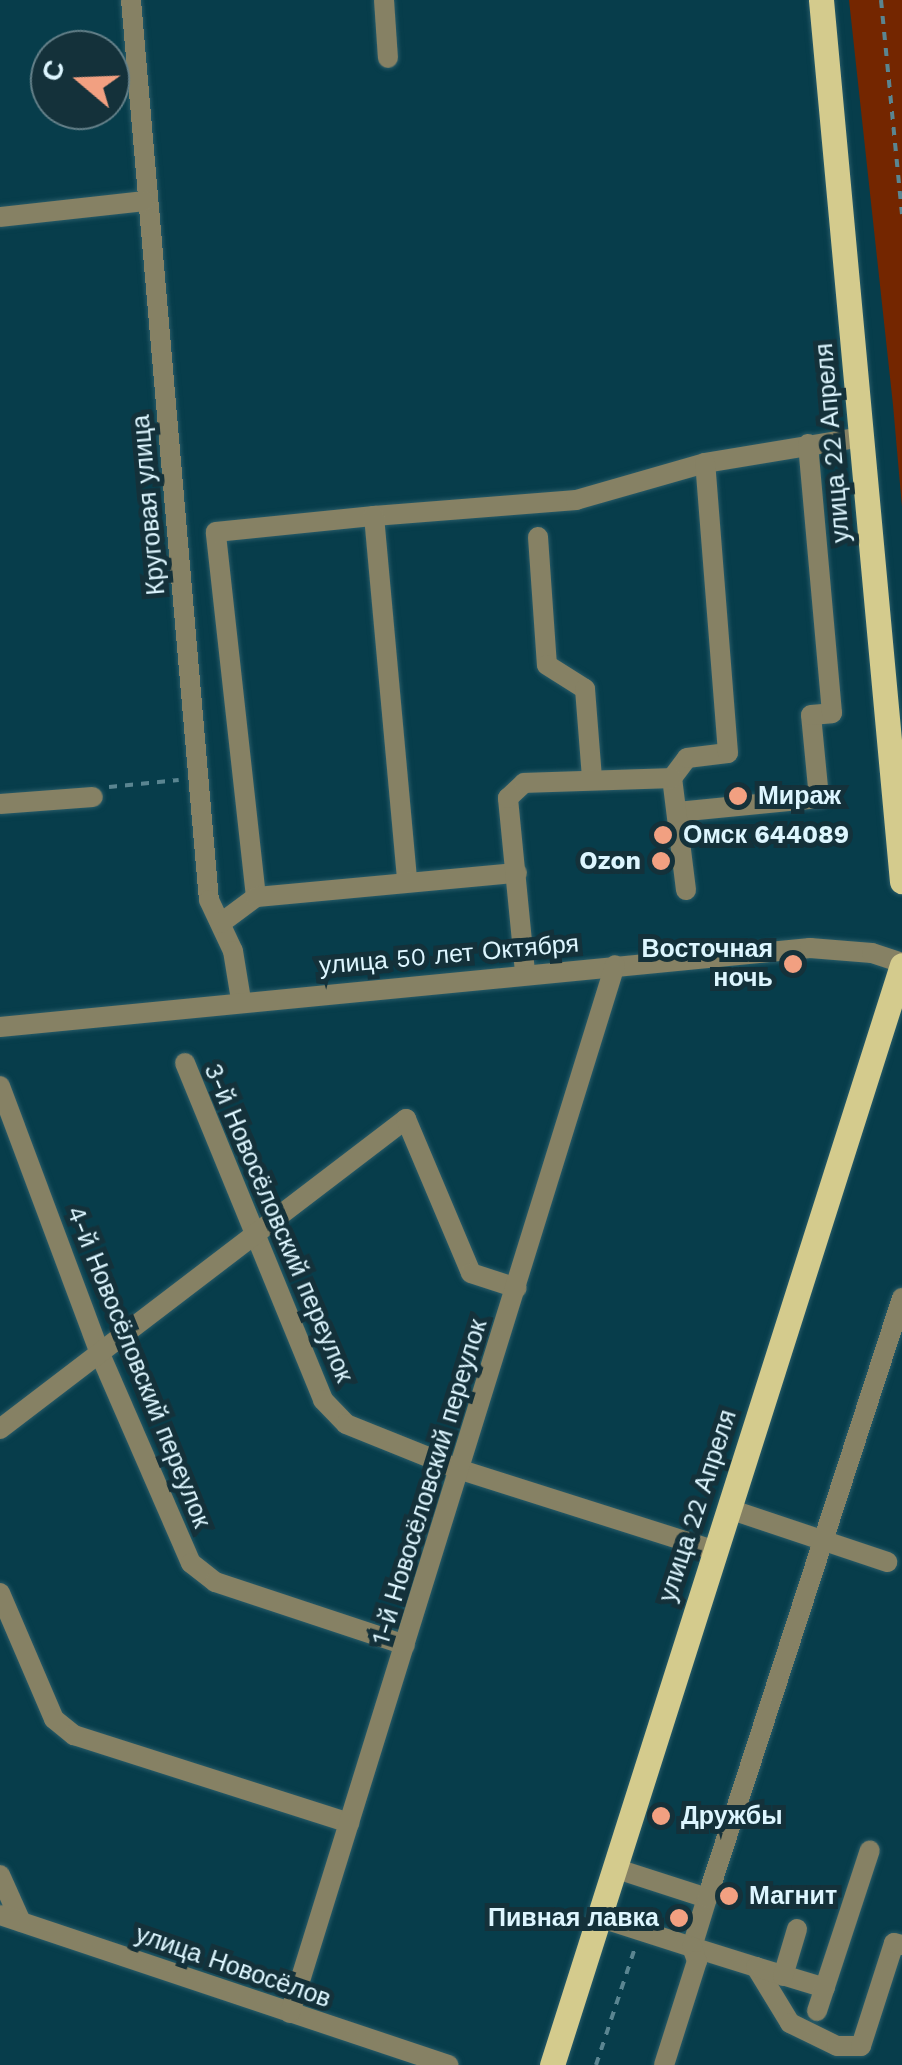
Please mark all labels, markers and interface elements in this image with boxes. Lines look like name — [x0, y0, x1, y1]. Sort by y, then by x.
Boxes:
north arrow — [30, 30, 130, 130]
text: С — [34, 56, 72, 86]
street label: улица 22 Апреля — [809, 342, 857, 544]
street label: Круговая улица — [126, 414, 172, 596]
place label: Мираж — [758, 781, 841, 811]
marker: Мираж — [727, 785, 749, 807]
place label: Омск 644089 — [683, 820, 849, 850]
marker: Омск 644089 — [652, 824, 674, 846]
place label: Ozon — [579, 846, 641, 876]
marker: Ozon — [650, 850, 672, 872]
street label: улица 50 лет Октября — [318, 929, 580, 981]
place label: Восточная ночь — [641, 935, 773, 994]
marker: Восточная ночь — [782, 953, 804, 975]
street label: 3-й Новосёловский переулок — [197, 1059, 359, 1387]
street label: 4-й Новосёловский переулок — [60, 1202, 216, 1532]
street label: 1-й Новосёловский переулок — [366, 1316, 494, 1648]
street label: улица 22 Апреля — [653, 1406, 743, 1606]
place label: Дружбы — [681, 1801, 782, 1831]
marker: Дружбы — [650, 1805, 672, 1827]
place label: Магнит — [749, 1881, 837, 1911]
marker: Магнит — [718, 1885, 740, 1907]
place label: Пивная лавка — [488, 1903, 659, 1933]
marker: Пивная лавка — [668, 1907, 690, 1929]
street label: улица Новосёлов — [131, 1920, 335, 2014]

